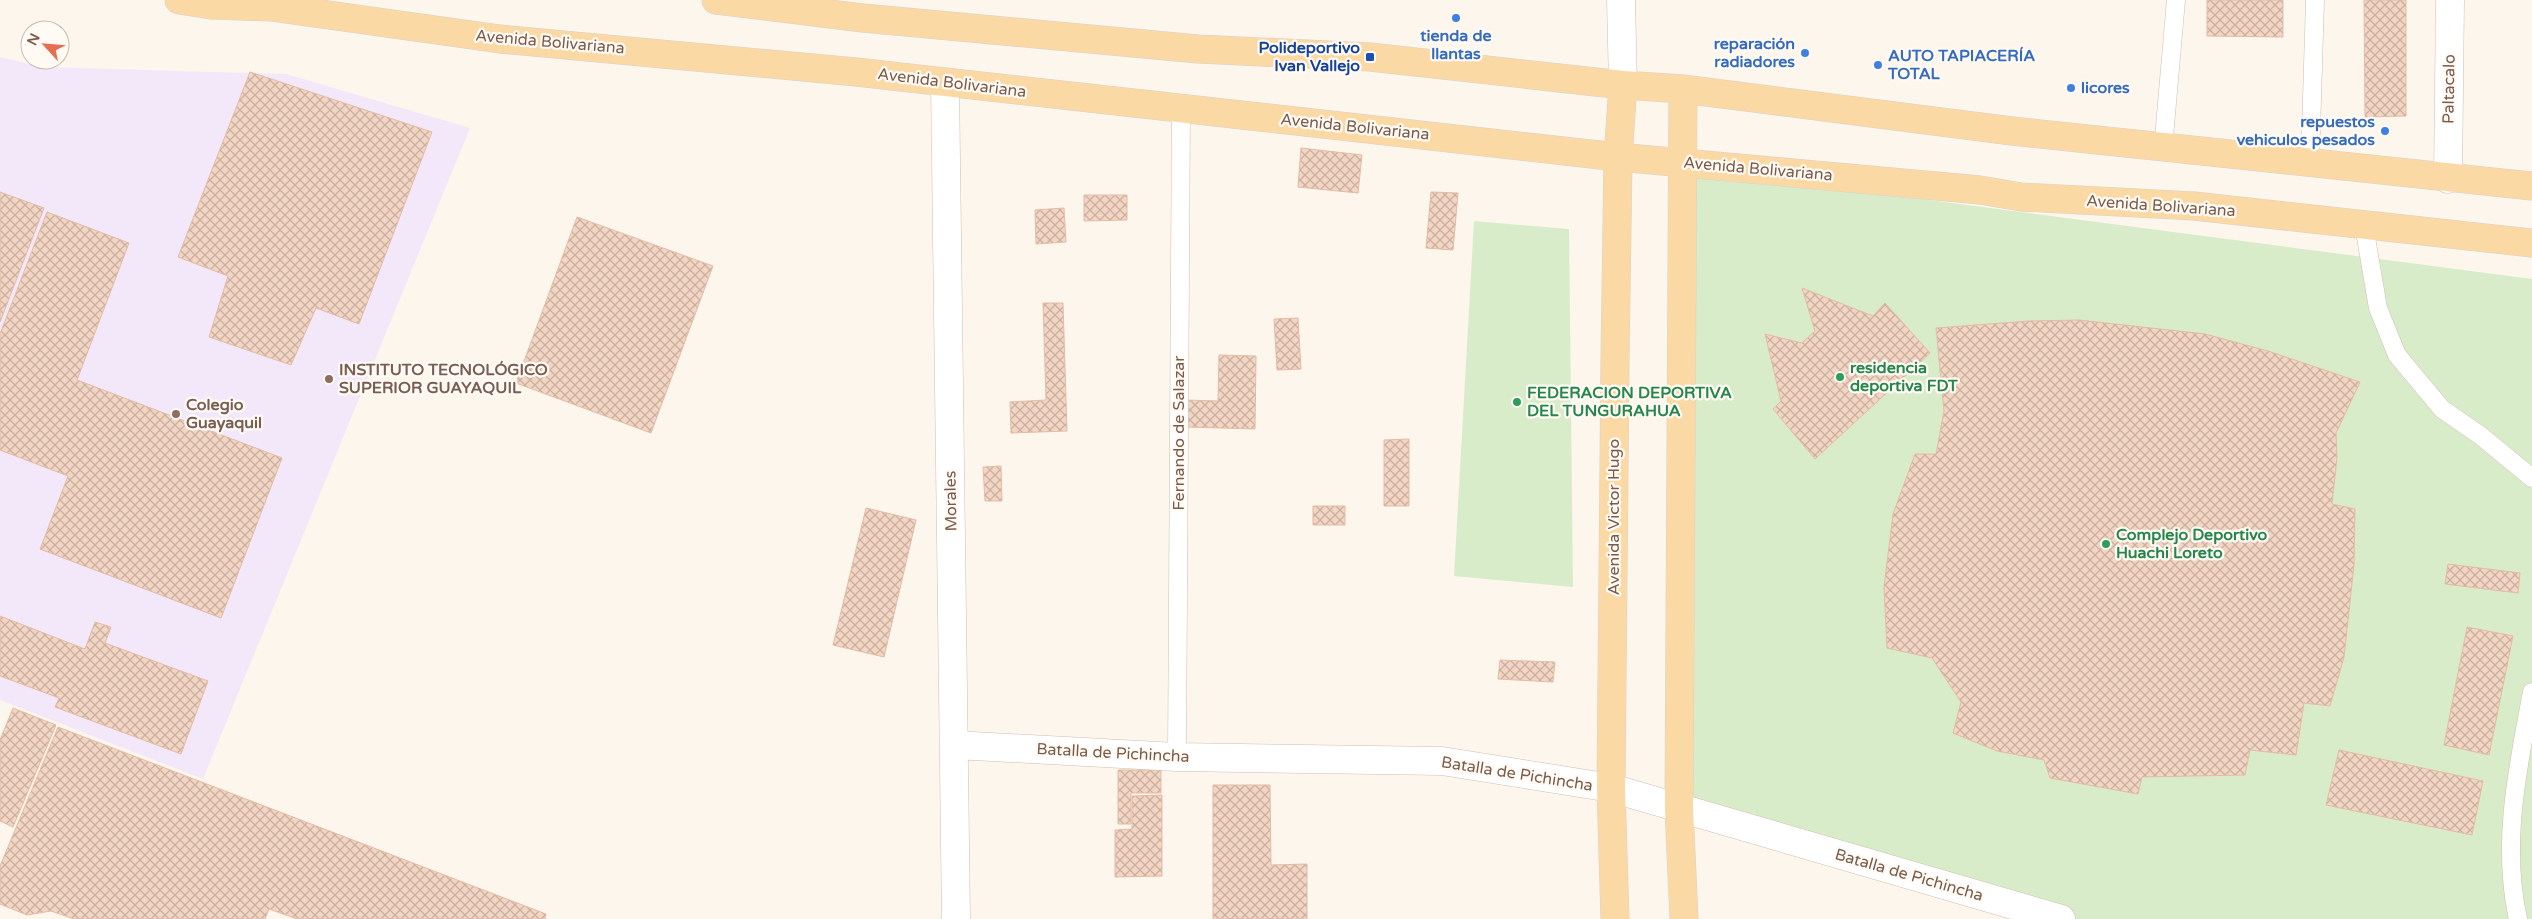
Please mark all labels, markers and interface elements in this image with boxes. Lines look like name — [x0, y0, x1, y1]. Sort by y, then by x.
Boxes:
marker: tienda de llantas — [1450, 12, 1462, 24]
north arrow — [20, 20, 70, 70]
street label: Avenida Bolivariana — [475, 26, 625, 58]
place label: tienda de llantas — [1419, 26, 1492, 64]
text: N — [24, 31, 44, 48]
place label: reparación radiadores — [1714, 34, 1795, 72]
place label: Polideportivo Ivan Vallejo — [1258, 38, 1360, 76]
place label: AUTO TAPIACERÍA TOTAL — [1887, 46, 2035, 84]
marker: reparación radiadores — [1799, 47, 1811, 59]
marker: Polideportivo Ivan Vallejo — [1364, 51, 1376, 63]
street label: Paltacalo — [2438, 54, 2460, 124]
marker: AUTO TAPIACERÍA TOTAL — [1872, 59, 1884, 71]
street label: Avenida Bolivariana — [876, 64, 1028, 102]
place label: licores — [2081, 78, 2130, 98]
marker: licores — [2065, 82, 2077, 94]
street label: Avenida Bolivariana — [1280, 109, 1430, 145]
place label: repuestos vehiculos pesados — [2237, 112, 2375, 150]
marker: repuestos vehiculos pesados — [2379, 125, 2391, 137]
street label: Avenida Bolivariana — [1683, 153, 1833, 185]
street label: Avenida Bolivariana — [2086, 191, 2236, 221]
street label: Fernando de Salazar — [1169, 355, 1189, 510]
place label: residencia deportiva FDT — [1850, 358, 1958, 396]
place label: INSTITUTO TECNOLÓGICO SUPERIOR GUAYAQUIL — [339, 360, 548, 398]
marker: residencia deportiva FDT — [1834, 371, 1846, 383]
marker: INSTITUTO TECNOLÓGICO SUPERIOR GUAYAQUIL — [323, 373, 335, 385]
place label: FEDERACION DEPORTIVA DEL TUNGURAHUA — [1527, 383, 1732, 421]
place label: Colegio Guayaquil — [186, 395, 262, 433]
marker: FEDERACION DEPORTIVA DEL TUNGURAHUA — [1511, 396, 1523, 408]
marker: Colegio Guayaquil — [170, 408, 182, 420]
street label: Avenida Victor Hugo — [1604, 439, 1624, 595]
street label: Morales — [940, 470, 962, 532]
place label: Complejo Deportivo Huachi Loreto — [2116, 525, 2268, 563]
marker: Complejo Deportivo Huachi Loreto — [2100, 538, 2112, 550]
street label: Batalla de Pichincha — [1036, 739, 1190, 767]
street label: Batalla de Pichincha — [1440, 752, 1594, 796]
street label: Batalla de Pichincha — [1833, 844, 1985, 906]

